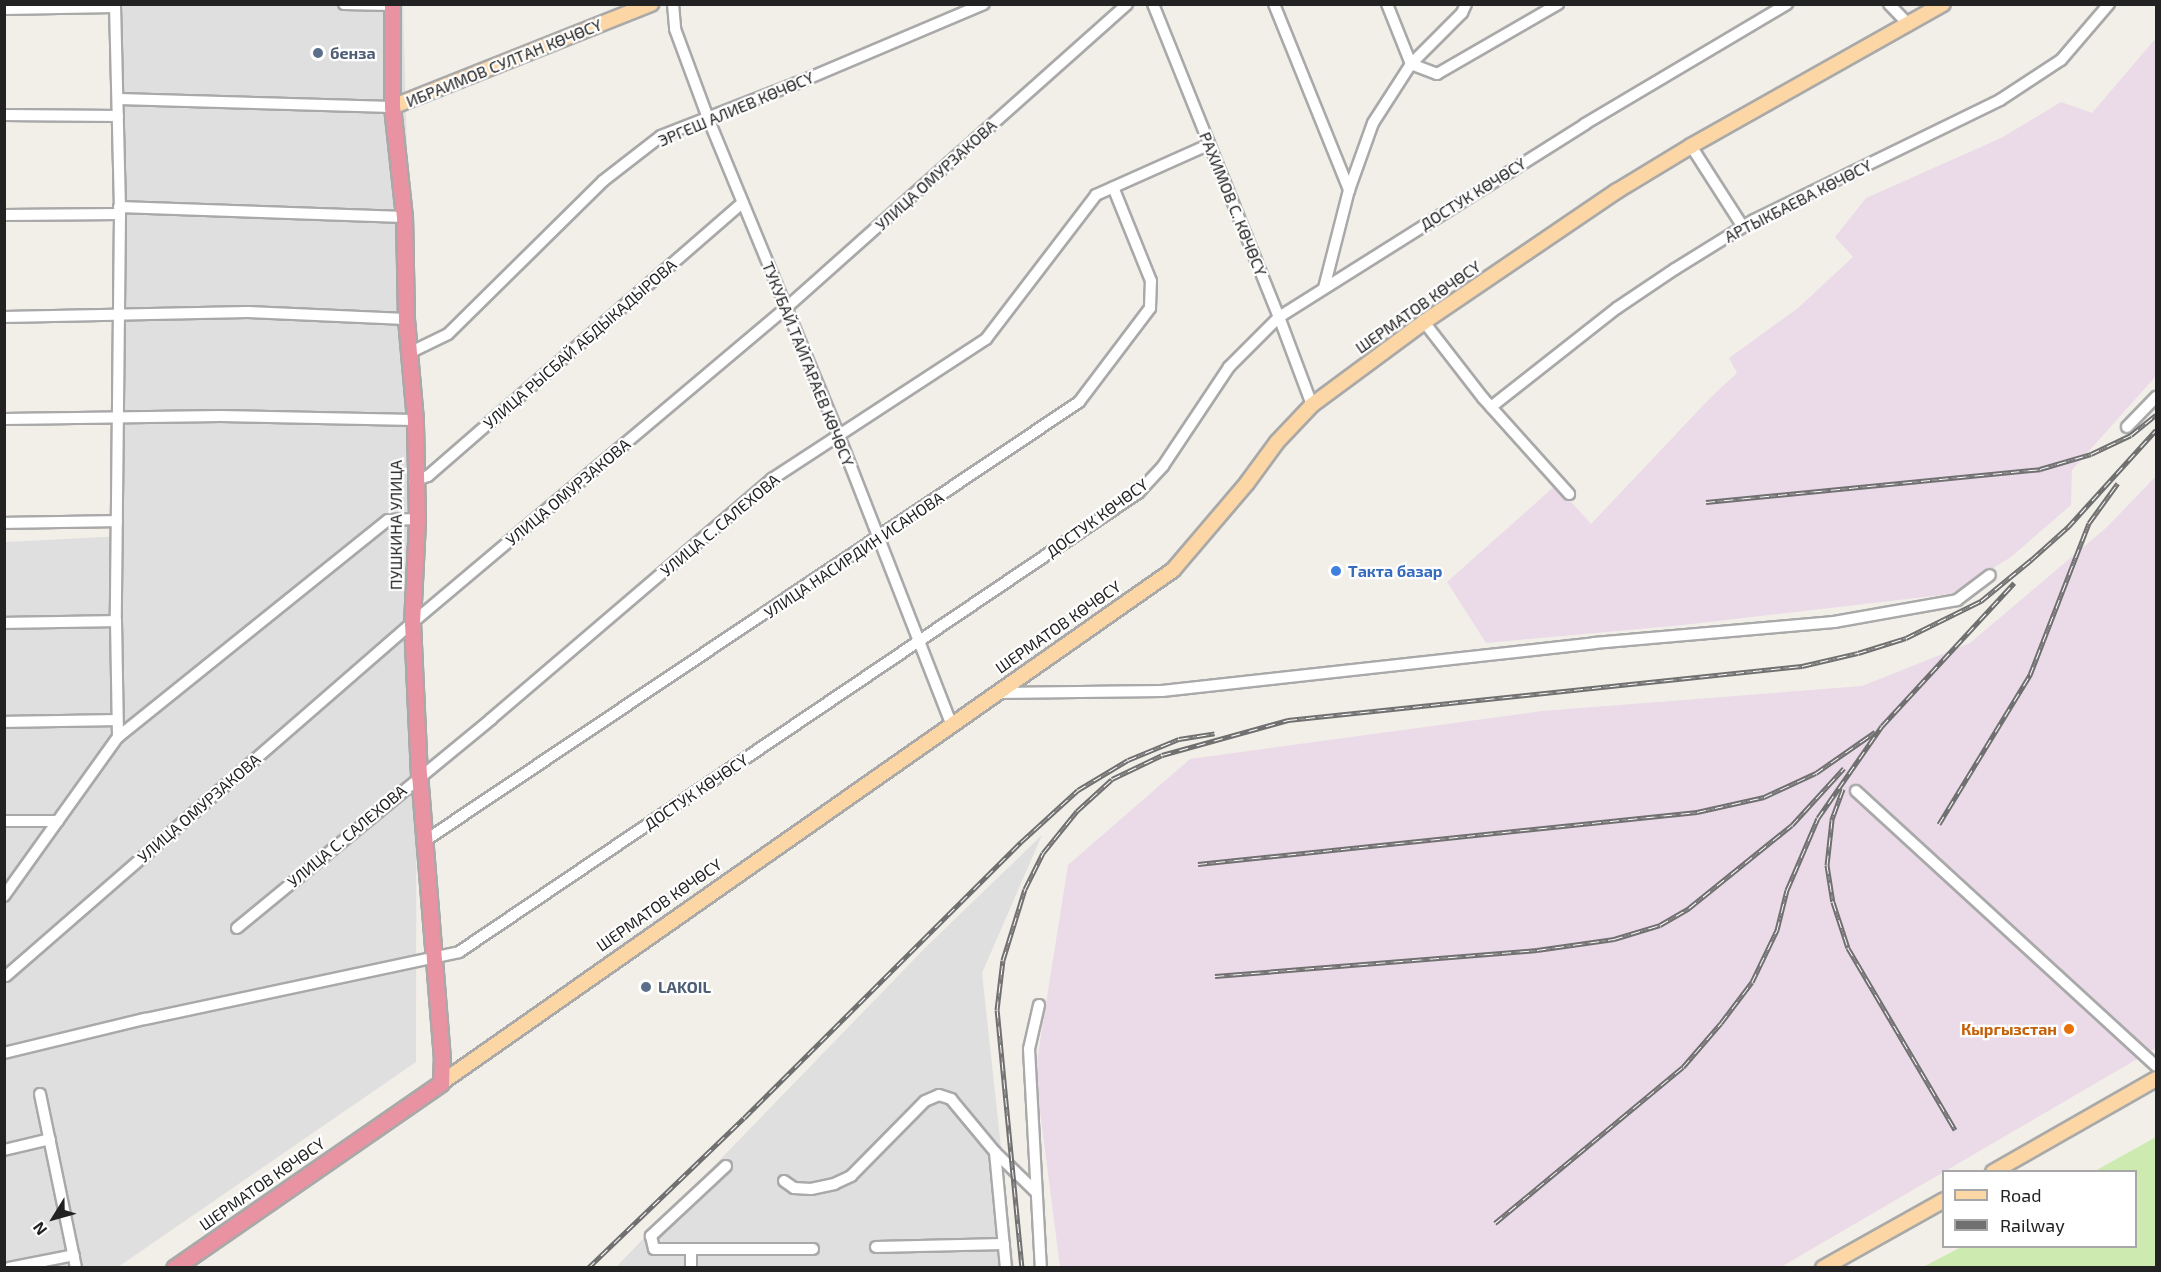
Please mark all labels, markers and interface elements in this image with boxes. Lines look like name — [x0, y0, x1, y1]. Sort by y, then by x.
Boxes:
street label: ИБРАИМОВ СУЛТАН КӨЧӨСҮ — [403, 15, 605, 111]
place label: бенза — [330, 43, 376, 63]
marker: бенза — [311, 46, 325, 60]
street label: ЭРГЕШ АЛИЕВ КӨЧӨСҮ — [655, 68, 817, 150]
street label: УЛИЦА ОМУРЗАКОВА — [872, 116, 1000, 234]
street label: РАХИМОВ С. КӨЧӨСҮ — [1195, 129, 1271, 279]
street label: ДОСТУК КӨЧӨСҮ — [1417, 154, 1529, 234]
street label: АРТЫКБАЕВА КӨЧӨСҮ — [1721, 156, 1875, 246]
street label: УЛИЦА РЫСБАЙ АБДЫКАДЫРОВА — [480, 255, 680, 433]
street label: ШЕРМАТОВ КӨЧӨСҮ — [1352, 257, 1484, 357]
street label: ТУКУБАЙ ТАЙГАРАЕВ КӨЧӨСҮ — [758, 259, 858, 469]
street label: УЛИЦА ОМУРЗАКОВА — [502, 434, 634, 550]
street label: ПУШКИНА УЛИЦА — [386, 460, 406, 590]
street label: УЛИЦА С. САЛЕХОВА — [657, 470, 783, 580]
street label: ДОСТУК КӨЧӨСҮ — [1042, 475, 1152, 561]
street label: УЛИЦА НАСИРДИН ИСАНОВА — [761, 488, 947, 622]
place label: Такта базар — [1348, 561, 1442, 581]
marker: Такта базар — [1329, 564, 1343, 578]
street label: ШЕРМАТОВ КӨЧӨСҮ — [992, 577, 1124, 677]
street label: УЛИЦА ОМУРЗАКОВА — [134, 749, 264, 867]
street label: ДОСТУК КӨЧӨСҮ — [640, 750, 752, 834]
street label: УЛИЦА С. САЛЕХОВА — [284, 781, 410, 891]
street label: ШЕРМАТОВ КӨЧӨСҮ — [593, 855, 725, 955]
place label: LAKOIL — [658, 977, 711, 997]
marker: LAKOIL — [639, 980, 653, 994]
place label: Кыргызстан — [1961, 1019, 2057, 1039]
marker: Кыргызстан — [2062, 1022, 2076, 1036]
street label: ШЕРМАТОВ КӨЧӨСҮ — [196, 1134, 328, 1234]
legend — [1942, 1170, 2137, 1248]
text: Road — [2000, 1184, 2041, 1206]
north arrow — [24, 1188, 84, 1248]
text: Railway — [2000, 1214, 2065, 1236]
text: N — [28, 1219, 50, 1239]

